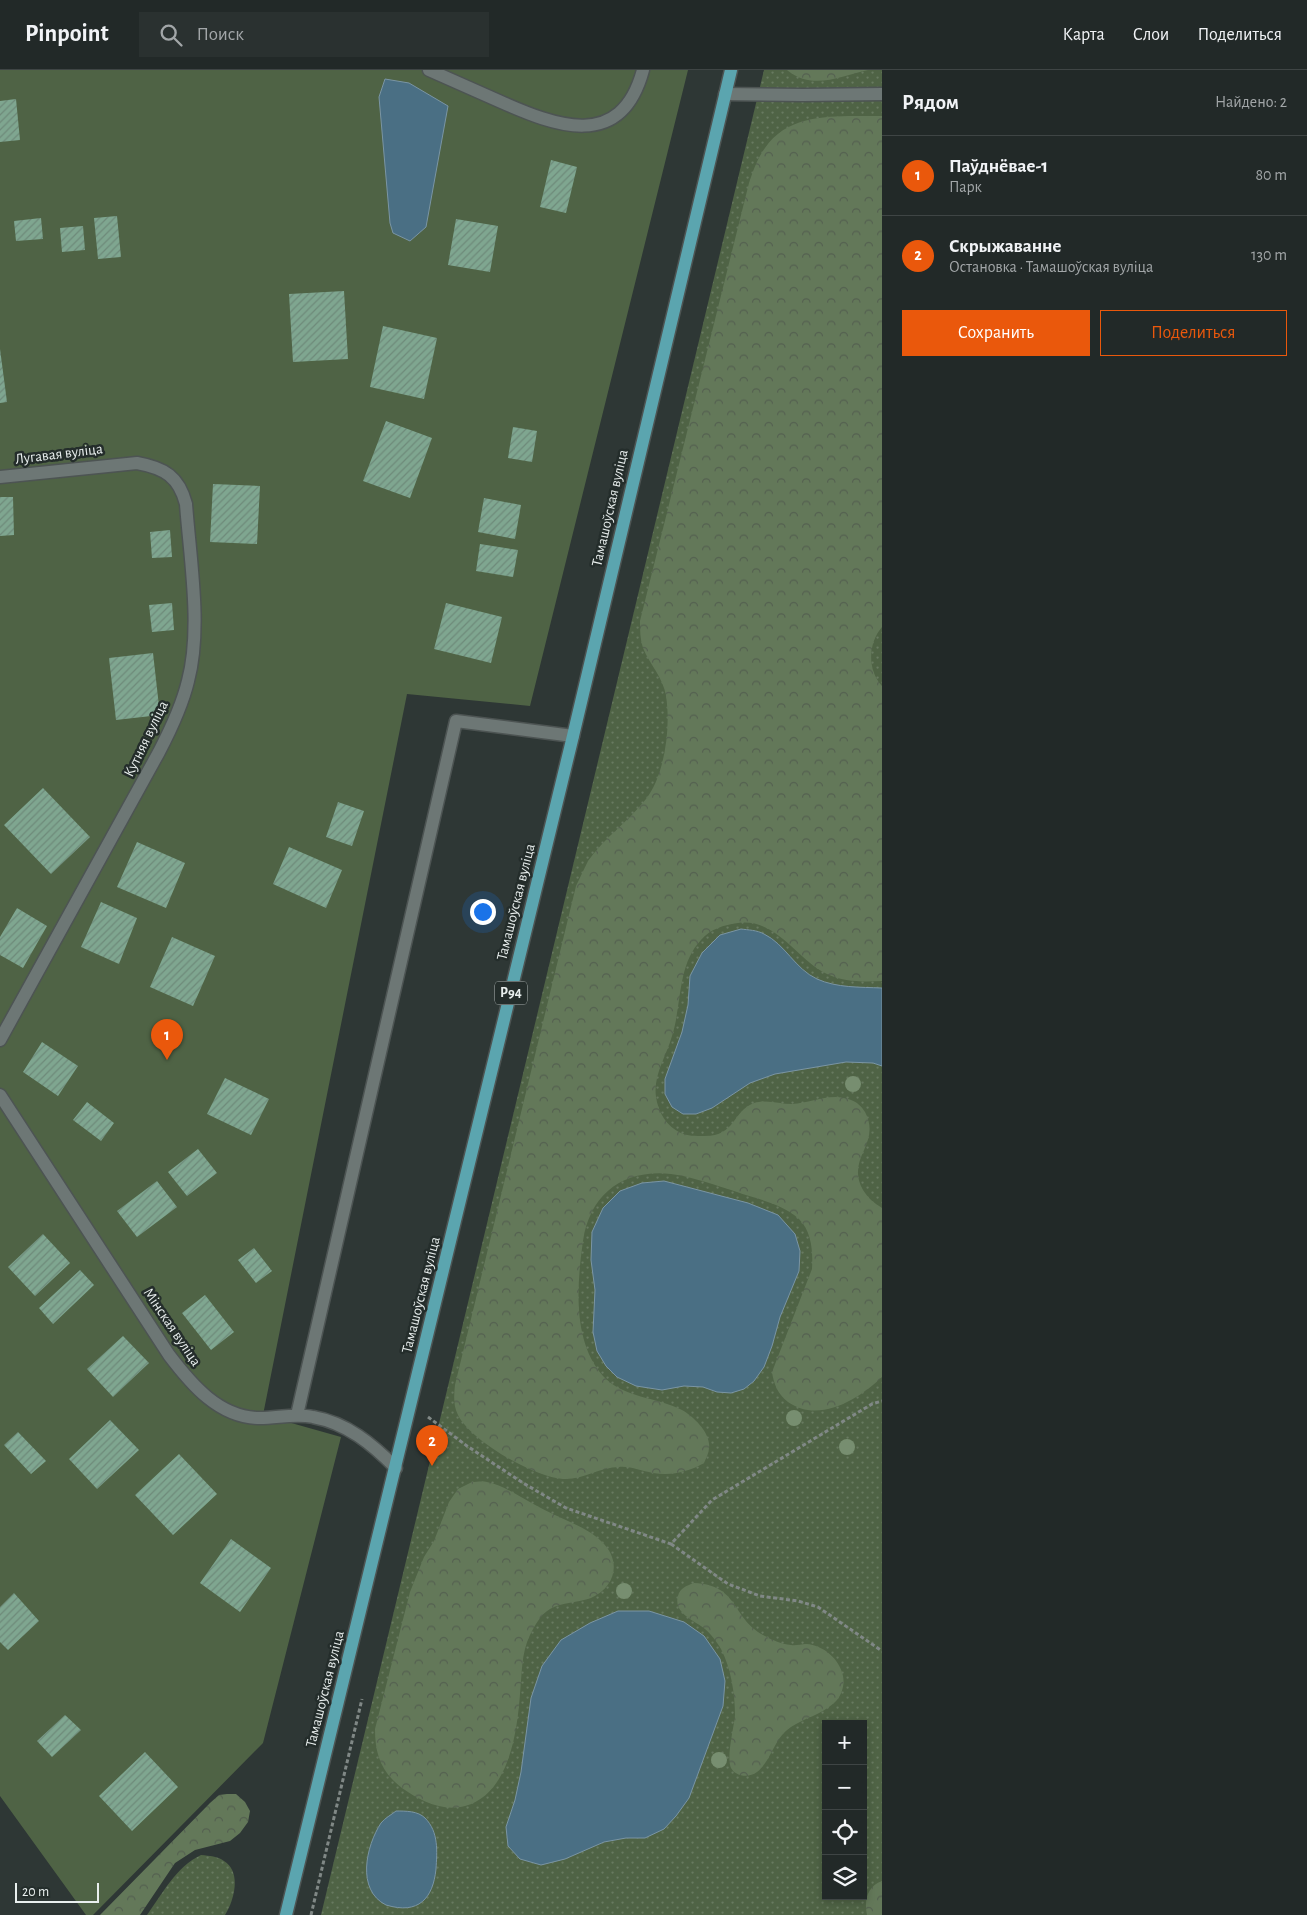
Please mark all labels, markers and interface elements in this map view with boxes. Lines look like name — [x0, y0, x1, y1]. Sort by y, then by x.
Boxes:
search box — [139, 12, 489, 57]
icon: search — [157, 21, 185, 49]
text: Pinpoint — [25, 22, 109, 46]
text: Поиск — [197, 25, 244, 44]
text: Карта — [1063, 26, 1105, 44]
text: Слои — [1133, 26, 1169, 44]
text: Поделиться — [1197, 26, 1282, 44]
text: Рядом — [902, 92, 959, 113]
text: Найдено: 2 — [1215, 94, 1287, 110]
text: Паўднёвае-1 — [949, 157, 1048, 176]
text: 1 — [915, 167, 921, 183]
text: 80 m — [1256, 167, 1287, 183]
text: Парк — [949, 179, 982, 195]
text: Скрыжаванне — [949, 237, 1062, 256]
text: 2 — [914, 247, 922, 263]
text: 130 m — [1251, 247, 1287, 263]
text: Остановка · Тамашоўская вуліца — [949, 259, 1153, 275]
button: Сохранить — [902, 310, 1090, 356]
button: Поделиться — [1100, 310, 1287, 356]
street label: Лугавая вуліца — [14, 441, 104, 467]
street label: Тамашоўская вуліца — [589, 448, 631, 568]
street label: Кутняя вуліца — [121, 698, 171, 779]
street label: Тамашоўская вуліца — [494, 842, 538, 962]
your location — [470, 899, 496, 925]
road number: Р94 — [495, 981, 527, 1004]
pin: 1 — [151, 1019, 183, 1060]
street label: Тамашоўская вуліца — [399, 1235, 443, 1355]
street label: Мінская вуліца — [140, 1285, 204, 1369]
pin: 2 — [416, 1425, 448, 1466]
street label: Тамашоўская вуліца — [303, 1629, 347, 1749]
map controls — [822, 1720, 867, 1900]
button: + — [822, 1720, 867, 1765]
button: − — [822, 1765, 867, 1810]
button: locate — [822, 1810, 867, 1855]
button: layers — [822, 1855, 867, 1900]
scale bar — [15, 1880, 99, 1903]
text: 20 m — [22, 1885, 49, 1899]

